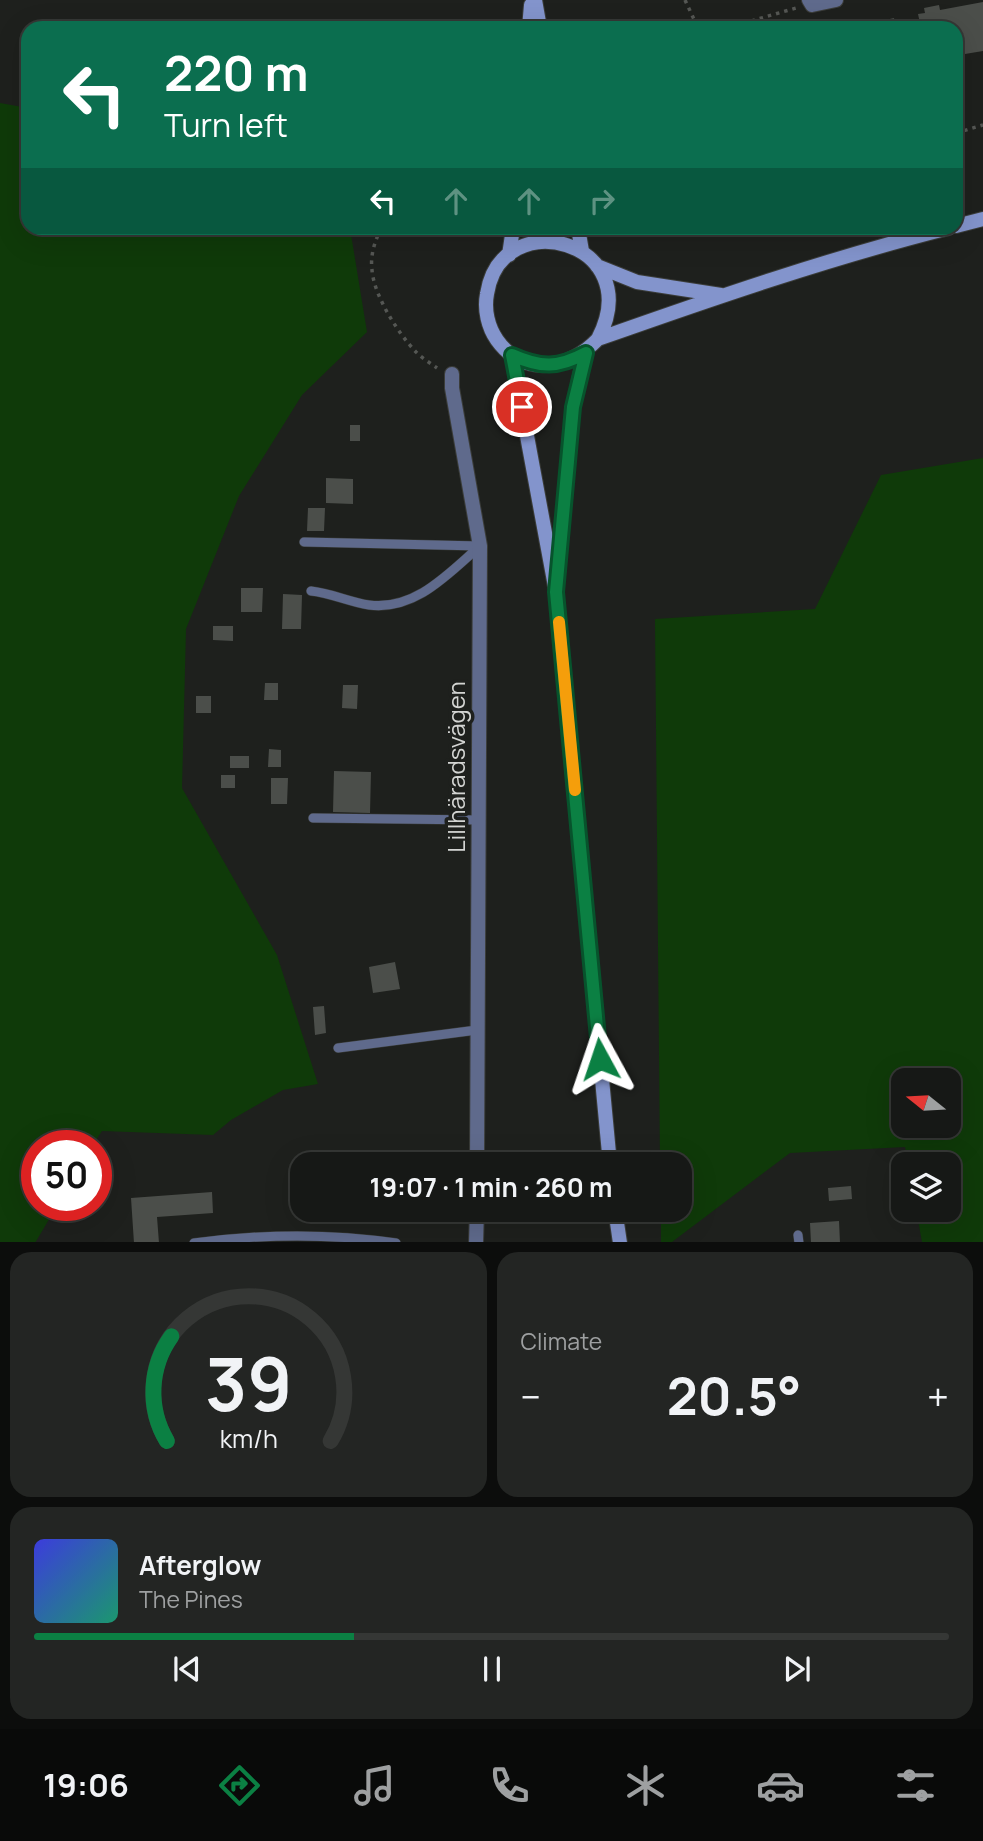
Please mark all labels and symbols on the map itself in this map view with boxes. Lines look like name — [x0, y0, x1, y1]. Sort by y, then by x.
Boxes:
pin — [492, 377, 552, 437]
street label: Lillhäradsvägen — [439, 681, 472, 853]
position arrow — [563, 1022, 637, 1096]
north arrow — [891, 1068, 961, 1138]
speed limit sign: 50 — [21, 1130, 112, 1221]

